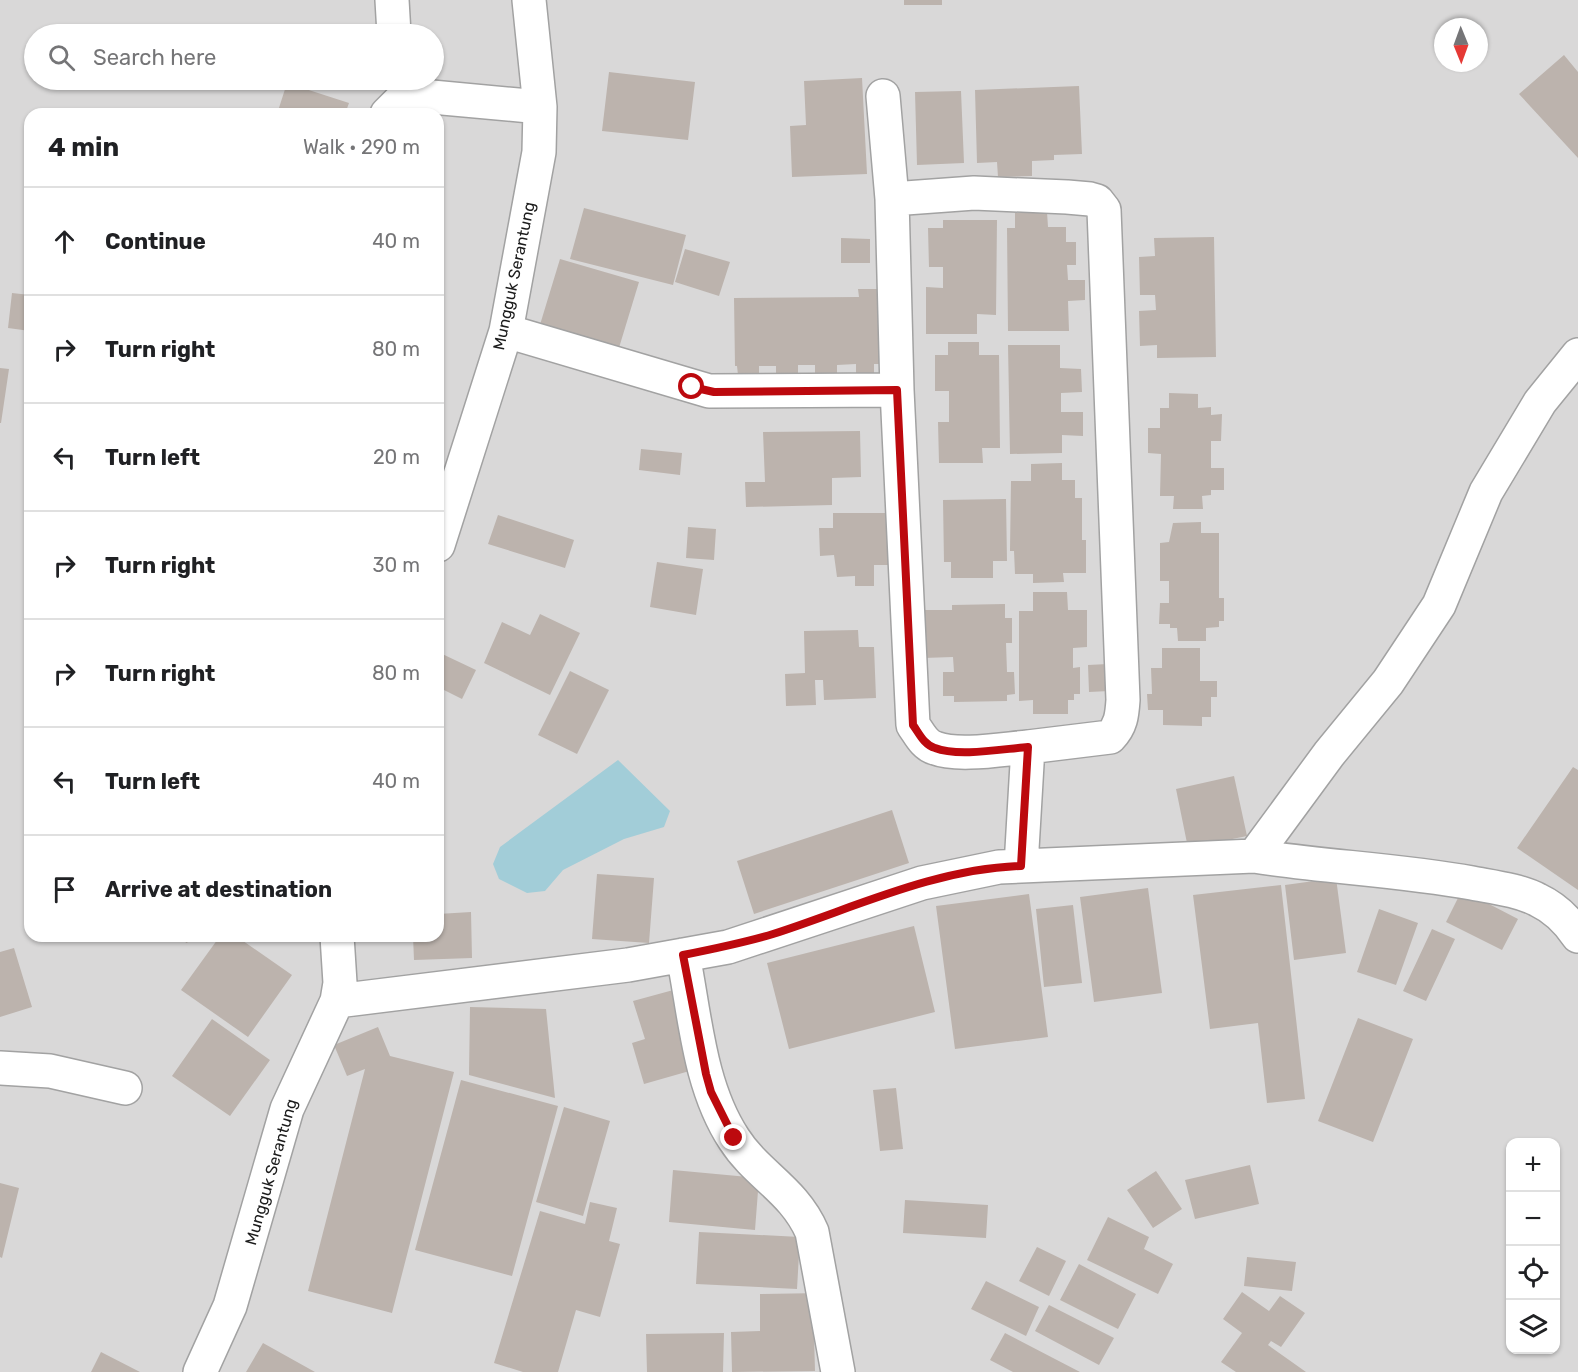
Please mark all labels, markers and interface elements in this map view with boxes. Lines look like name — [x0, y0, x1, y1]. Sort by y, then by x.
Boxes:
north arrow — [1434, 18, 1488, 72]
search box — [24, 24, 444, 90]
icon: search — [45, 41, 78, 74]
text: Search here — [93, 44, 216, 71]
text: 4 min — [48, 132, 119, 163]
text: Walk · 290 m — [303, 135, 420, 159]
street label: Mungguk Serantung — [489, 200, 539, 352]
icon: ahead — [48, 225, 81, 258]
text: Continue — [105, 228, 206, 255]
text: 40 m — [372, 229, 420, 253]
icon: right — [48, 333, 81, 366]
text: Turn right — [105, 336, 215, 363]
text: 80 m — [372, 337, 420, 361]
route start — [678, 373, 704, 399]
icon: left — [48, 441, 81, 474]
text: Turn left — [105, 444, 200, 471]
text: 20 m — [373, 445, 420, 469]
icon: right — [48, 549, 81, 582]
text: Turn right — [105, 552, 215, 579]
text: 30 m — [373, 553, 420, 577]
icon: right — [48, 657, 81, 690]
text: Turn right — [105, 660, 215, 687]
text: 80 m — [372, 661, 420, 685]
icon: left — [48, 765, 81, 798]
text: Turn left — [105, 768, 200, 795]
text: 40 m — [372, 769, 420, 793]
icon: arrive — [48, 873, 81, 906]
text: Arrive at destination — [105, 876, 332, 903]
street label: Mungguk Serantung — [241, 1097, 301, 1247]
route end — [720, 1124, 746, 1150]
map controls — [1506, 1138, 1560, 1354]
button: + — [1506, 1138, 1560, 1192]
button: − — [1506, 1192, 1560, 1246]
button: locate — [1506, 1246, 1560, 1300]
button: layers — [1506, 1300, 1560, 1354]

